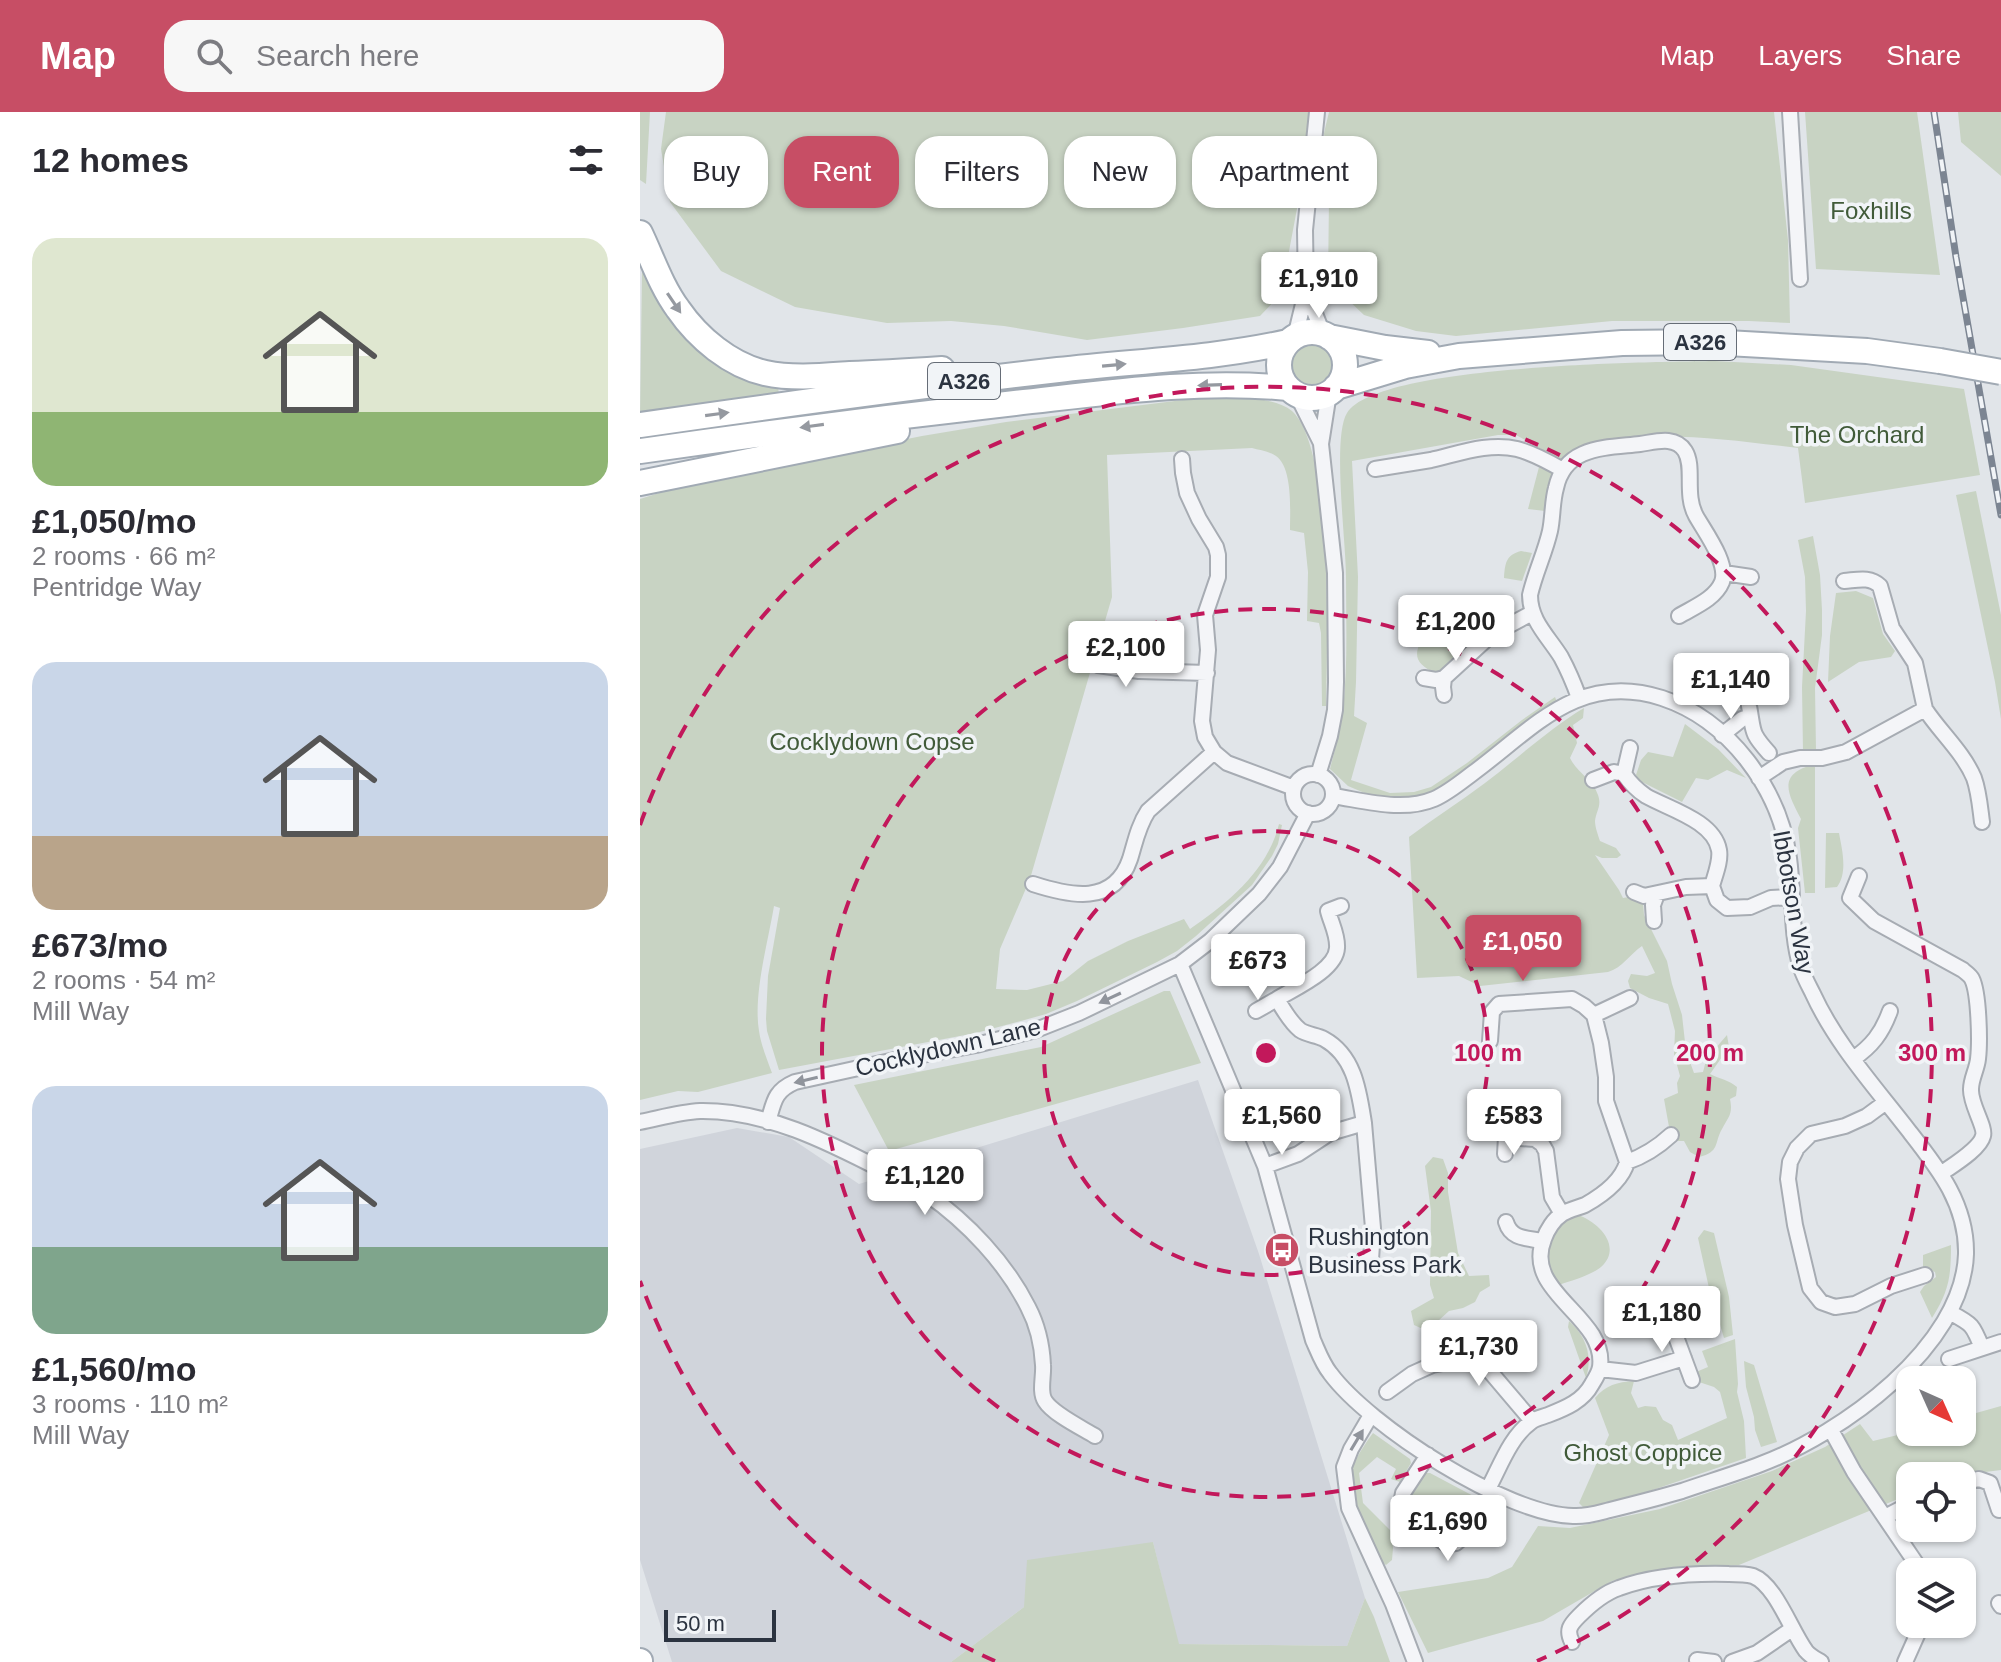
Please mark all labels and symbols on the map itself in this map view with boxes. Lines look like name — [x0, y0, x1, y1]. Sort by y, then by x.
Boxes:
park label: Foxhills — [1830, 197, 1912, 224]
pin: £1,910 — [1254, 252, 1384, 320]
one-way arrow — [666, 292, 681, 313]
road number: A326 — [1664, 324, 1736, 360]
one-way arrow — [1102, 358, 1127, 371]
road number: A326 — [928, 363, 1000, 399]
one-way arrow — [1197, 379, 1222, 392]
one-way arrow — [705, 407, 730, 420]
one-way arrow — [800, 420, 825, 433]
park label: The Orchard — [1790, 421, 1924, 448]
pin: £1,200 — [1391, 595, 1521, 663]
pin: £2,100 — [1061, 621, 1191, 689]
pin: £1,140 — [1666, 653, 1796, 721]
park label: Cocklydown Copse — [769, 728, 975, 755]
street label: Ibbotson Way — [1768, 828, 1820, 976]
pin: £1,050 — [1458, 915, 1588, 983]
pin: £673 — [1211, 934, 1305, 1002]
one-way arrow — [1098, 991, 1122, 1005]
street label: Cocklydown Lane — [853, 1013, 1043, 1081]
centre of rings — [1252, 1039, 1280, 1067]
text: 100 m — [1454, 1039, 1522, 1066]
text: 200 m — [1676, 1039, 1744, 1066]
text: 300 m — [1898, 1039, 1966, 1066]
one-way arrow — [794, 1074, 819, 1086]
pin: £1,560 — [1217, 1089, 1347, 1157]
pin: £583 — [1467, 1089, 1561, 1157]
pin: £1,120 — [860, 1149, 990, 1217]
place label: Rushington Business Park — [1308, 1223, 1462, 1278]
bus stop icon: Rushington Business Park — [1263, 1231, 1301, 1269]
pin: £1,180 — [1597, 1286, 1727, 1354]
pin: £1,730 — [1414, 1320, 1544, 1388]
north arrow — [1896, 1366, 1976, 1446]
one-way arrow — [1349, 1429, 1363, 1451]
park label: Ghost Coppice — [1564, 1439, 1722, 1466]
pin: £1,690 — [1383, 1495, 1513, 1563]
scale bar — [664, 1606, 776, 1642]

